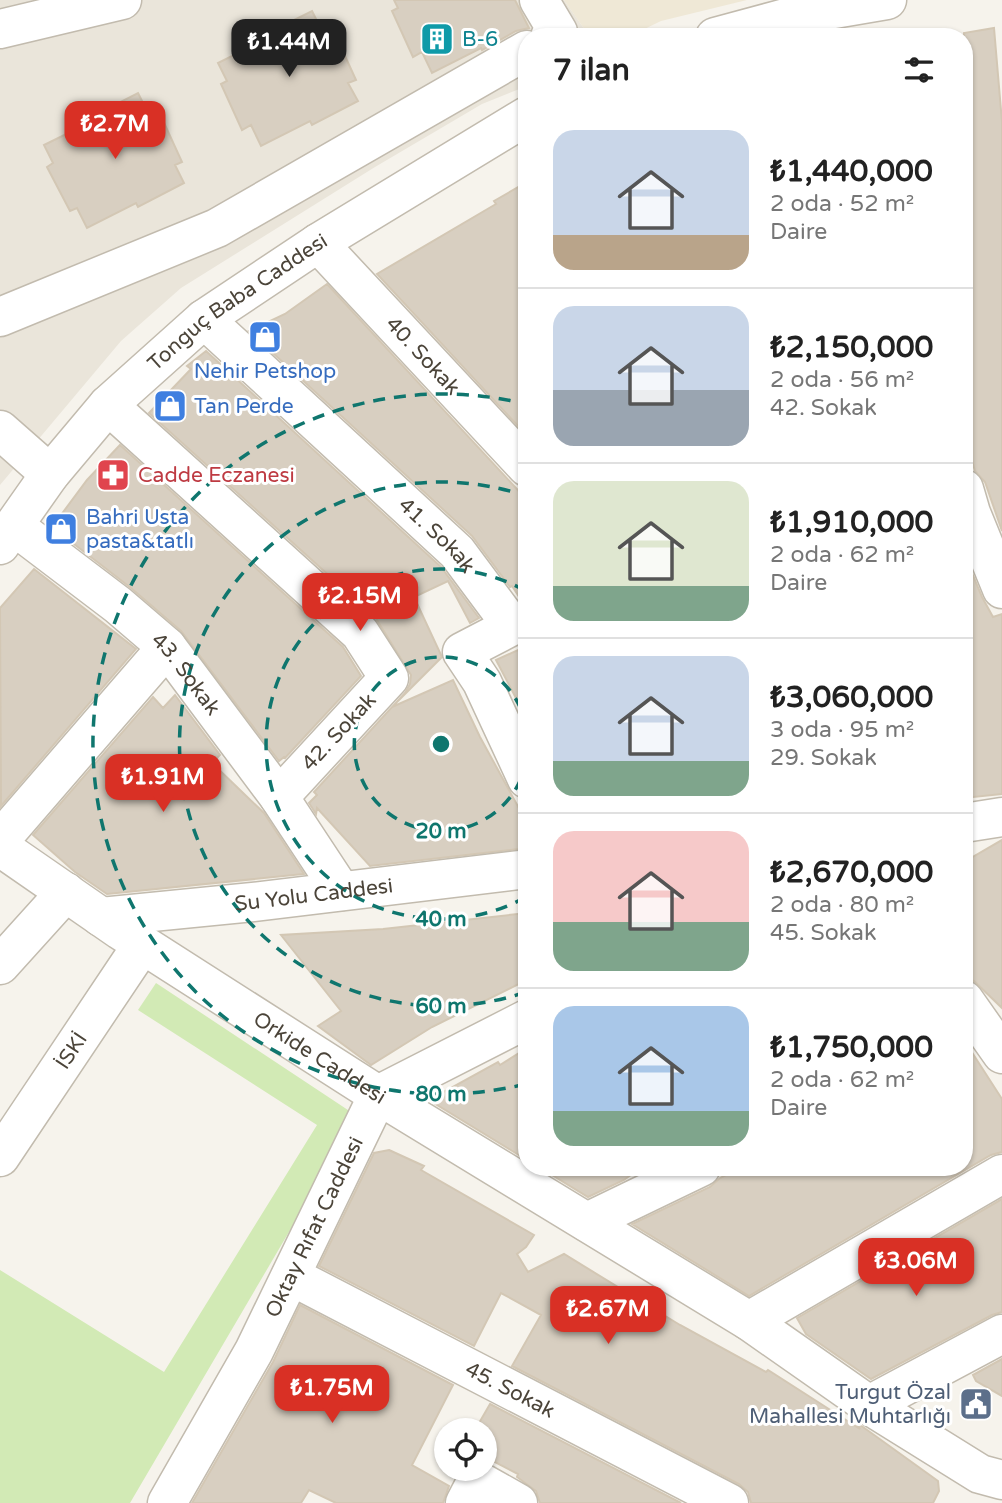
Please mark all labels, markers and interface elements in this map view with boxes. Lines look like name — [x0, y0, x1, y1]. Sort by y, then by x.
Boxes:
pin: ₺1.44M — [232, 20, 346, 79]
building icon: B-6 — [418, 20, 456, 58]
place label: B-6 — [462, 27, 498, 52]
text: ₺1.44M — [247, 28, 331, 56]
icon: filters — [900, 51, 938, 89]
text: 7 ilan — [553, 52, 630, 89]
pin: ₺2.7M — [66, 102, 164, 161]
text: ₺2.7M — [81, 110, 150, 138]
text: ₺1,440,000 — [770, 153, 933, 190]
icon: home — [609, 158, 693, 242]
text: 2 oda · 52 m² — [770, 190, 914, 218]
text: Daire — [770, 218, 827, 246]
street label: Tonguç Baba Caddesi — [143, 228, 332, 376]
street label: 40. Sokak — [381, 311, 465, 400]
shop icon: Nehir Petshop — [246, 318, 284, 356]
text: ₺2,150,000 — [770, 329, 933, 366]
icon: home — [609, 334, 693, 418]
place label: Nehir Petshop — [194, 359, 336, 384]
text: 2 oda · 56 m² — [770, 366, 914, 394]
shop icon: Tan Perde — [151, 387, 189, 425]
place label: Tan Perde — [194, 394, 294, 419]
text: 42. Sokak — [770, 394, 877, 422]
pharmacy icon: Cadde Eczanesi — [94, 456, 132, 494]
place label: Cadde Eczanesi — [138, 463, 295, 488]
street label: 41. Sokak — [394, 492, 481, 578]
text: ₺1,910,000 — [770, 504, 933, 541]
place label: Bahri Usta pasta&tatlı — [86, 505, 194, 554]
icon: home — [609, 509, 693, 593]
shop icon: Bahri Usta pasta&tatlı — [42, 510, 80, 548]
text: 2 oda · 62 m² — [770, 541, 914, 569]
text: Daire — [770, 569, 827, 597]
pin: ₺2.15M — [303, 574, 417, 633]
text: ₺2.15M — [318, 582, 402, 610]
street label: 43. Sokak — [147, 627, 226, 720]
text: ₺3,060,000 — [770, 679, 933, 716]
icon: home — [609, 684, 693, 768]
street label: 42. Sokak — [297, 688, 381, 776]
text: 3 oda · 95 m² — [770, 716, 914, 744]
centre of rings — [429, 732, 453, 756]
text: 29. Sokak — [770, 744, 877, 772]
pin: ₺1.91M — [106, 754, 220, 814]
text: ₺1.91M — [121, 763, 205, 791]
text: 20 m — [415, 819, 467, 844]
text: ₺2,670,000 — [770, 854, 933, 891]
icon: home — [609, 859, 693, 943]
street label: Su Yolu Caddesi — [233, 873, 394, 916]
text: 2 oda · 80 m² — [770, 891, 914, 919]
text: 40 m — [415, 907, 467, 932]
text: 45. Sokak — [770, 919, 877, 947]
text: 60 m — [415, 994, 467, 1019]
street label: Orkide Caddesi — [249, 1006, 391, 1109]
street label: İSKİ — [50, 1027, 92, 1074]
text: ₺1,750,000 — [770, 1029, 933, 1066]
icon: home — [609, 1034, 693, 1118]
text: 2 oda · 62 m² — [770, 1066, 914, 1094]
text: 80 m — [415, 1082, 467, 1107]
text: Daire — [770, 1094, 827, 1122]
street label: Oktay Rıfat Caddesi — [260, 1132, 368, 1321]
pin: ₺3.06M — [859, 1238, 973, 1298]
text: ₺3.06M — [874, 1247, 958, 1275]
pin: ₺2.67M — [551, 1286, 665, 1346]
text: ₺2.67M — [566, 1295, 650, 1323]
street label: 45. Sokak — [461, 1356, 559, 1423]
pin: ₺1.75M — [275, 1366, 389, 1425]
text: ₺1.75M — [290, 1374, 374, 1402]
place label: Turgut Özal Mahallesi Muhtarlığı — [749, 1380, 951, 1429]
public building icon: Turgut Özal Mahallesi Muhtarlığı — [957, 1385, 995, 1423]
map controls — [434, 1418, 497, 1481]
button: locate — [434, 1418, 497, 1481]

